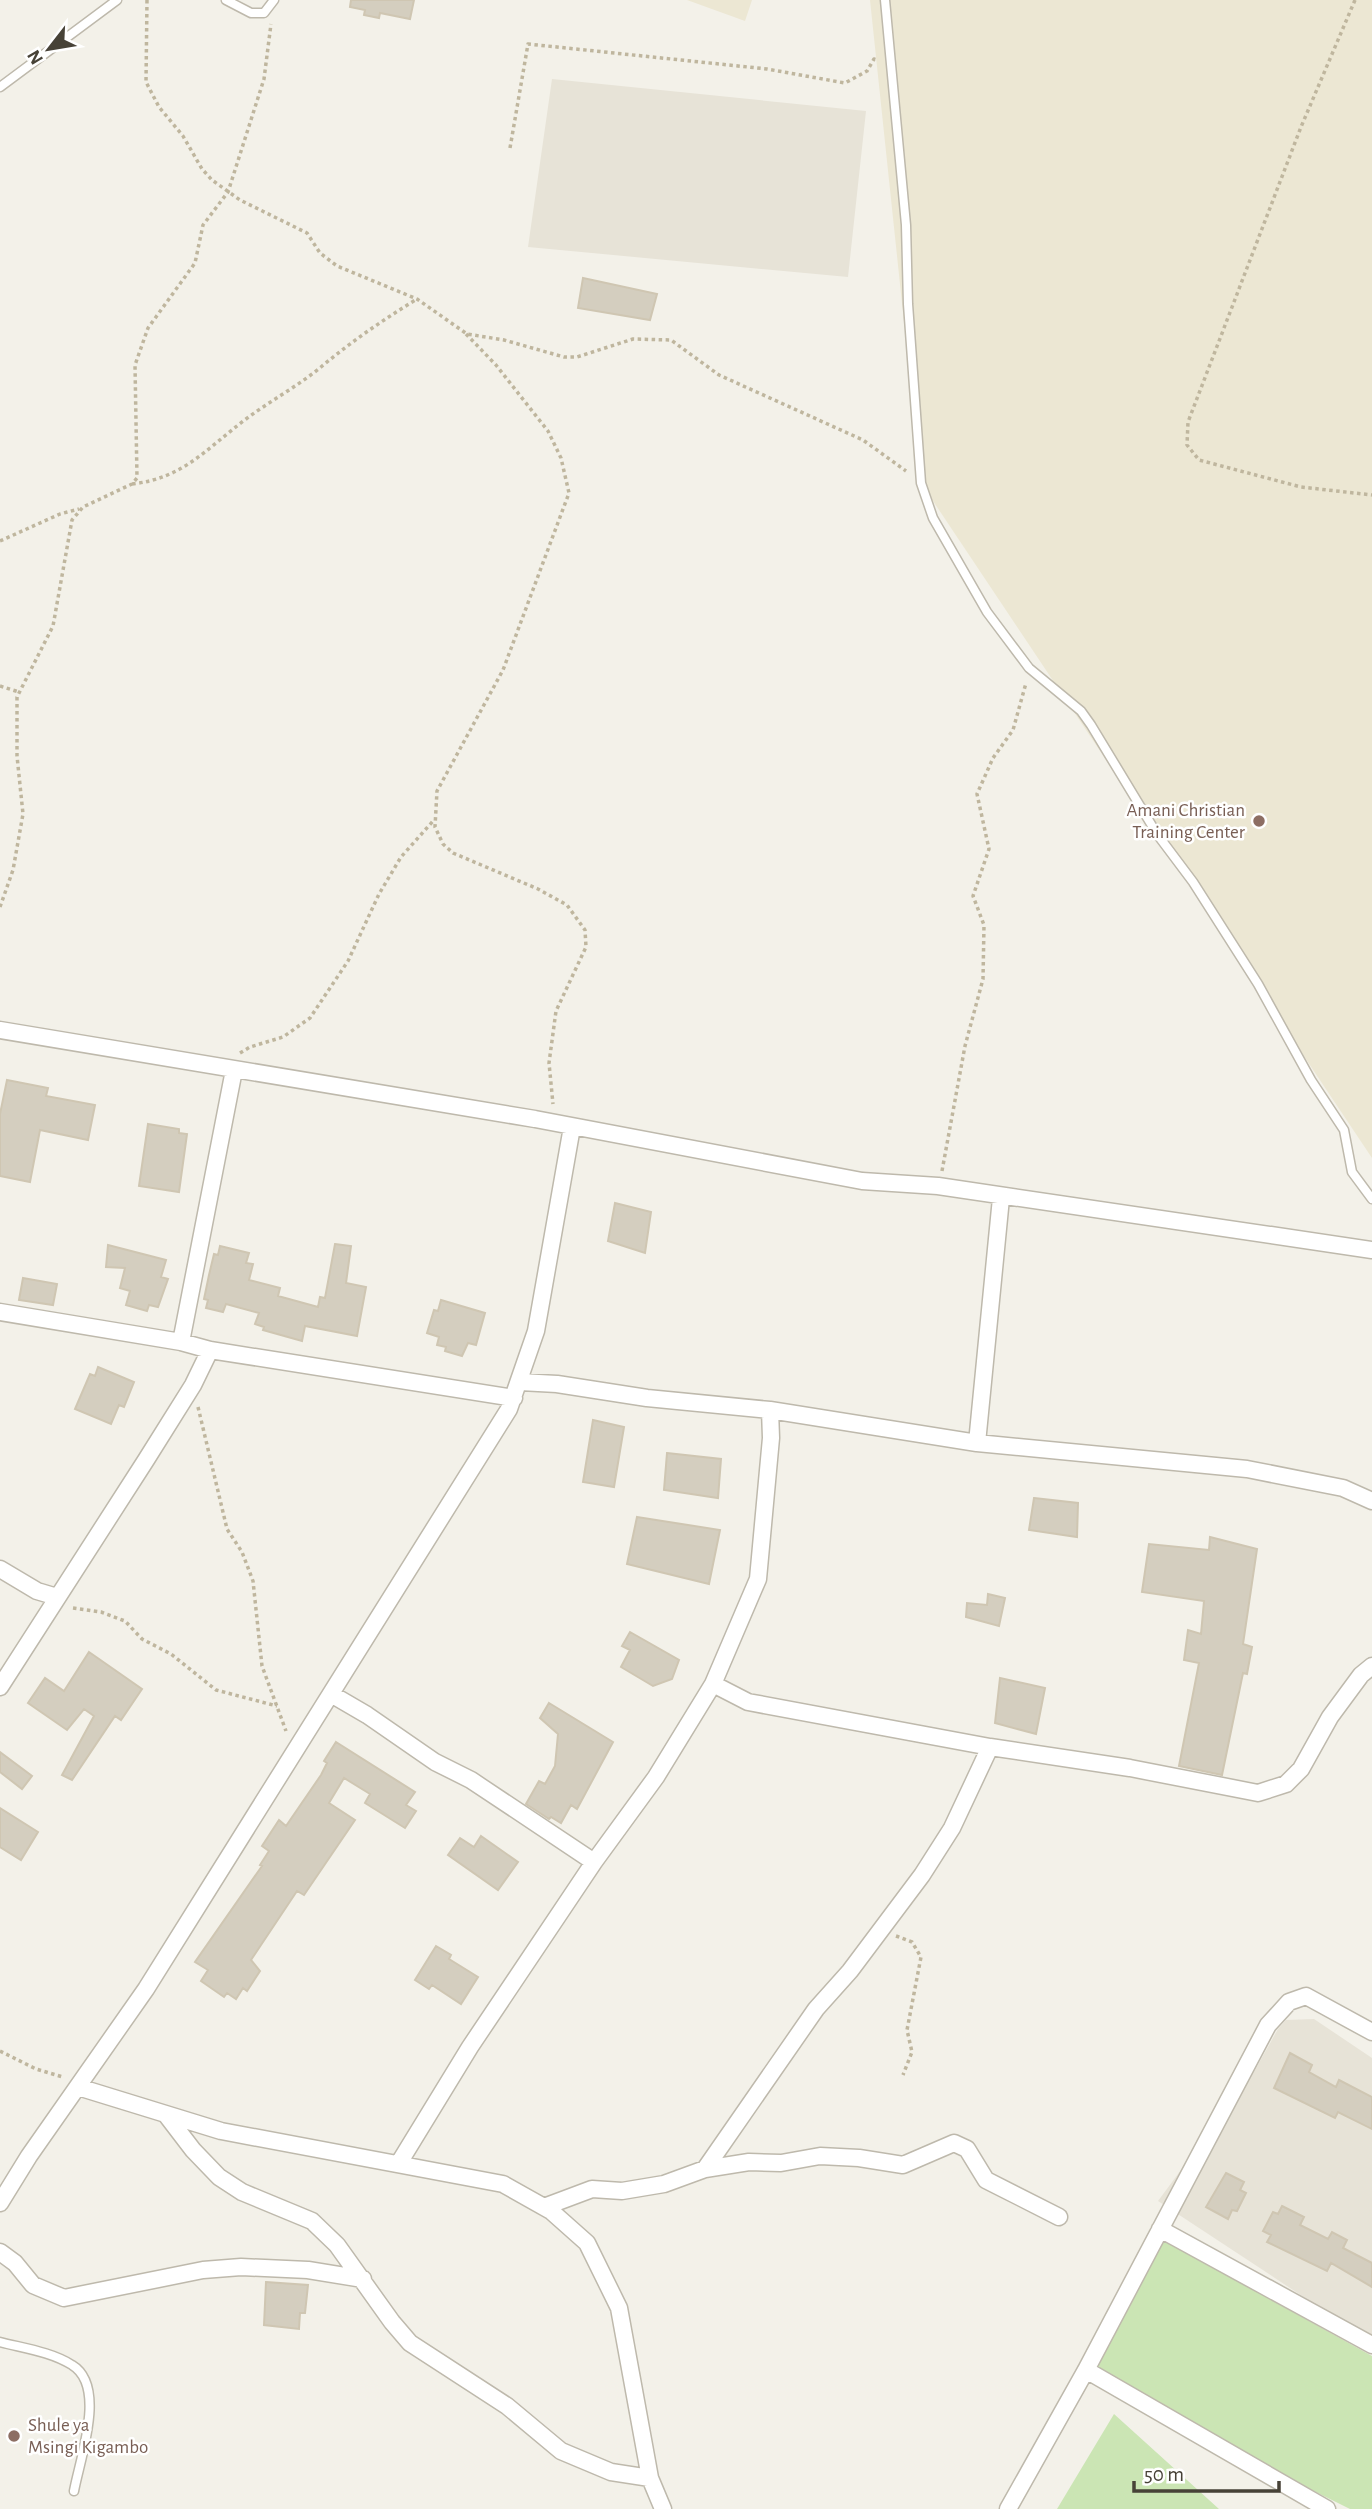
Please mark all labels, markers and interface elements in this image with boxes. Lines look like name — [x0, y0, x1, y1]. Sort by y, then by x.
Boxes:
north arrow — [14, 14, 84, 84]
text: N — [24, 46, 47, 68]
place label: Amani Christian Training Center — [1126, 801, 1245, 842]
marker: Amani Christian Training Center — [1251, 813, 1267, 829]
place label: Shule ya Msingi Kigambo — [28, 2416, 148, 2457]
marker: Shule ya Msingi Kigambo — [6, 2428, 22, 2444]
scale bar — [1134, 2450, 1279, 2494]
text: 50 m — [1144, 2464, 1184, 2485]

